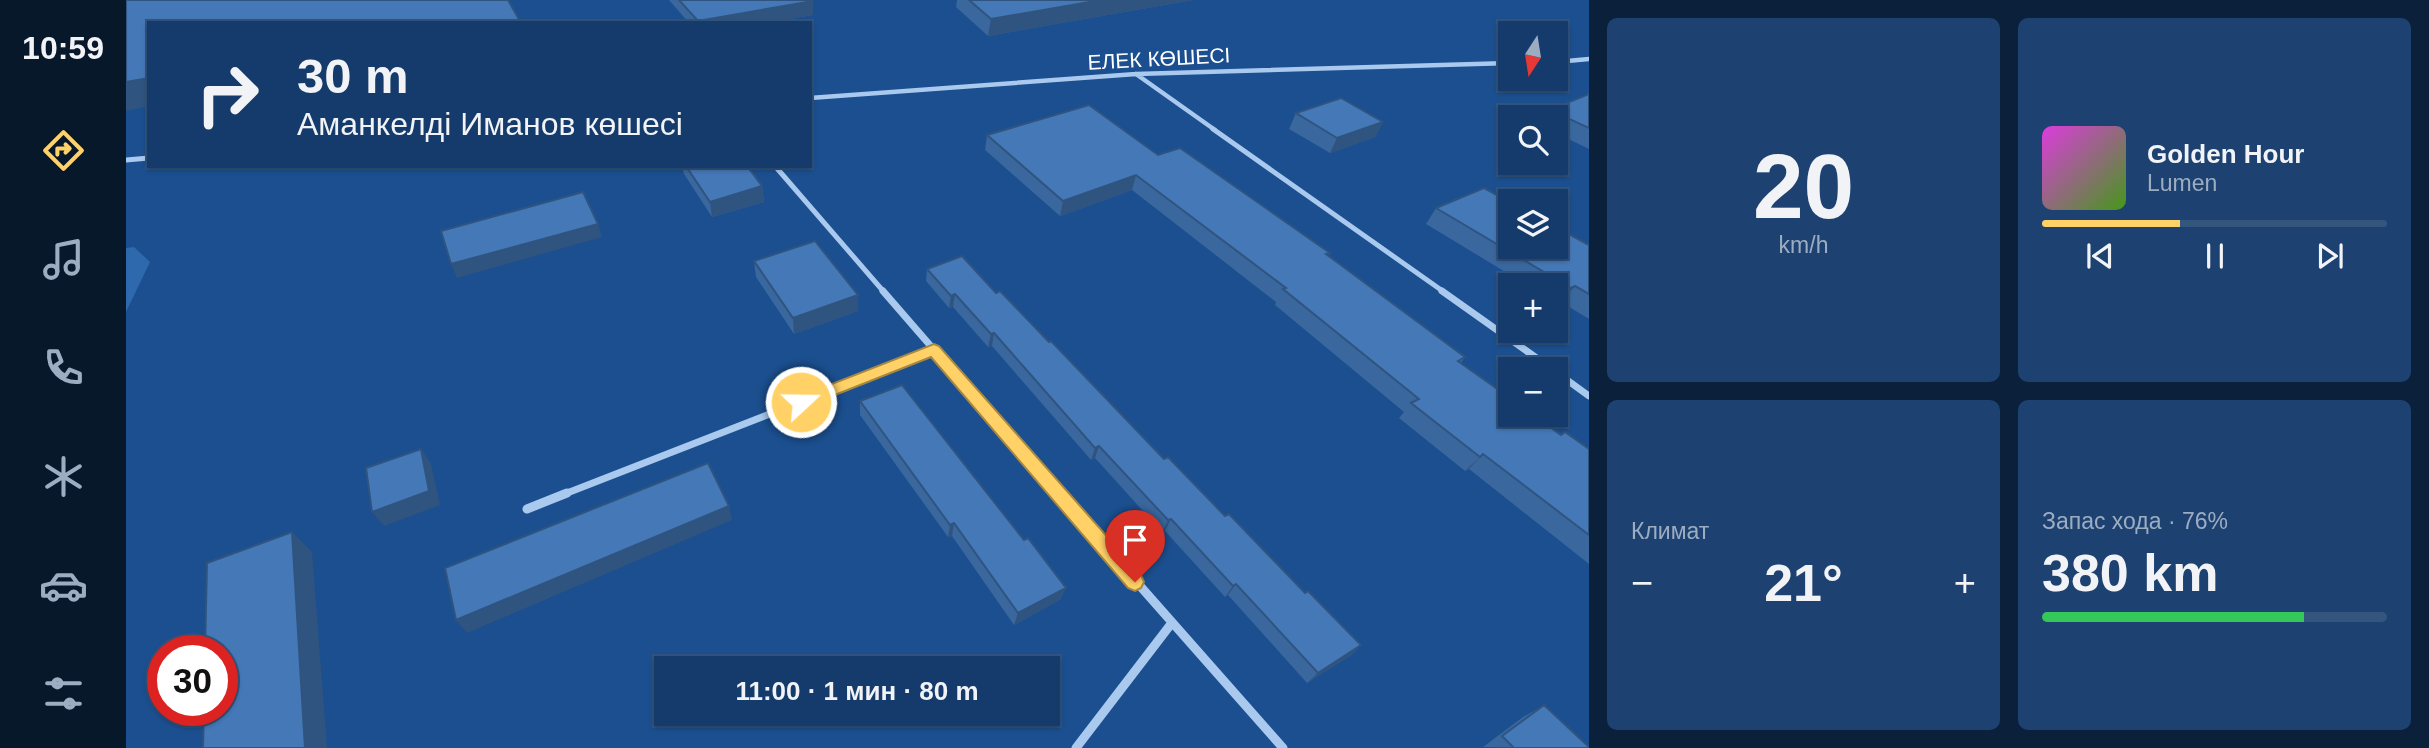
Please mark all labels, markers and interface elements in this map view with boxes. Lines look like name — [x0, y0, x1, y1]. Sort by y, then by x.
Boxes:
north arrow — [1498, 21, 1568, 91]
map controls — [1498, 21, 1568, 427]
text: 10:59 — [22, 30, 104, 66]
street label: ЕЛЕК КӨШЕСІ — [1087, 43, 1231, 74]
icon: right — [182, 49, 273, 140]
text: 30 m — [297, 49, 409, 103]
button: search — [1498, 105, 1568, 175]
text: Аманкелді Иманов көшесі — [297, 106, 683, 142]
icon: directions — [39, 126, 88, 175]
text: 20 — [1753, 136, 1854, 237]
text: Golden Hour — [2147, 139, 2304, 169]
text: Lumen — [2147, 170, 2217, 196]
button: layers — [1498, 189, 1568, 259]
text: km/h — [1779, 232, 1828, 258]
icon: music — [39, 235, 88, 284]
icon: previous — [2081, 237, 2119, 275]
icon: pause — [2196, 237, 2234, 275]
icon: next — [2311, 237, 2349, 275]
button: + — [1498, 273, 1568, 343]
icon: phone — [39, 343, 88, 392]
button: − — [1498, 357, 1568, 427]
position arrow — [764, 365, 838, 439]
icon: climate — [39, 452, 88, 501]
text: Запас хода · 76% — [2042, 508, 2228, 534]
pin — [1105, 510, 1165, 582]
text: Климат — [1631, 518, 1709, 544]
icon: arrive — [1116, 521, 1154, 559]
text: 380 km — [2042, 544, 2218, 602]
text: 21° — [1764, 554, 1843, 612]
icon: car — [39, 561, 88, 610]
text: − — [1631, 562, 1653, 604]
text: + — [1954, 562, 1976, 604]
speed limit sign: 30 — [147, 635, 238, 726]
icon: filters — [39, 669, 88, 718]
text: 11:00 · 1 мин · 80 m — [735, 676, 979, 706]

